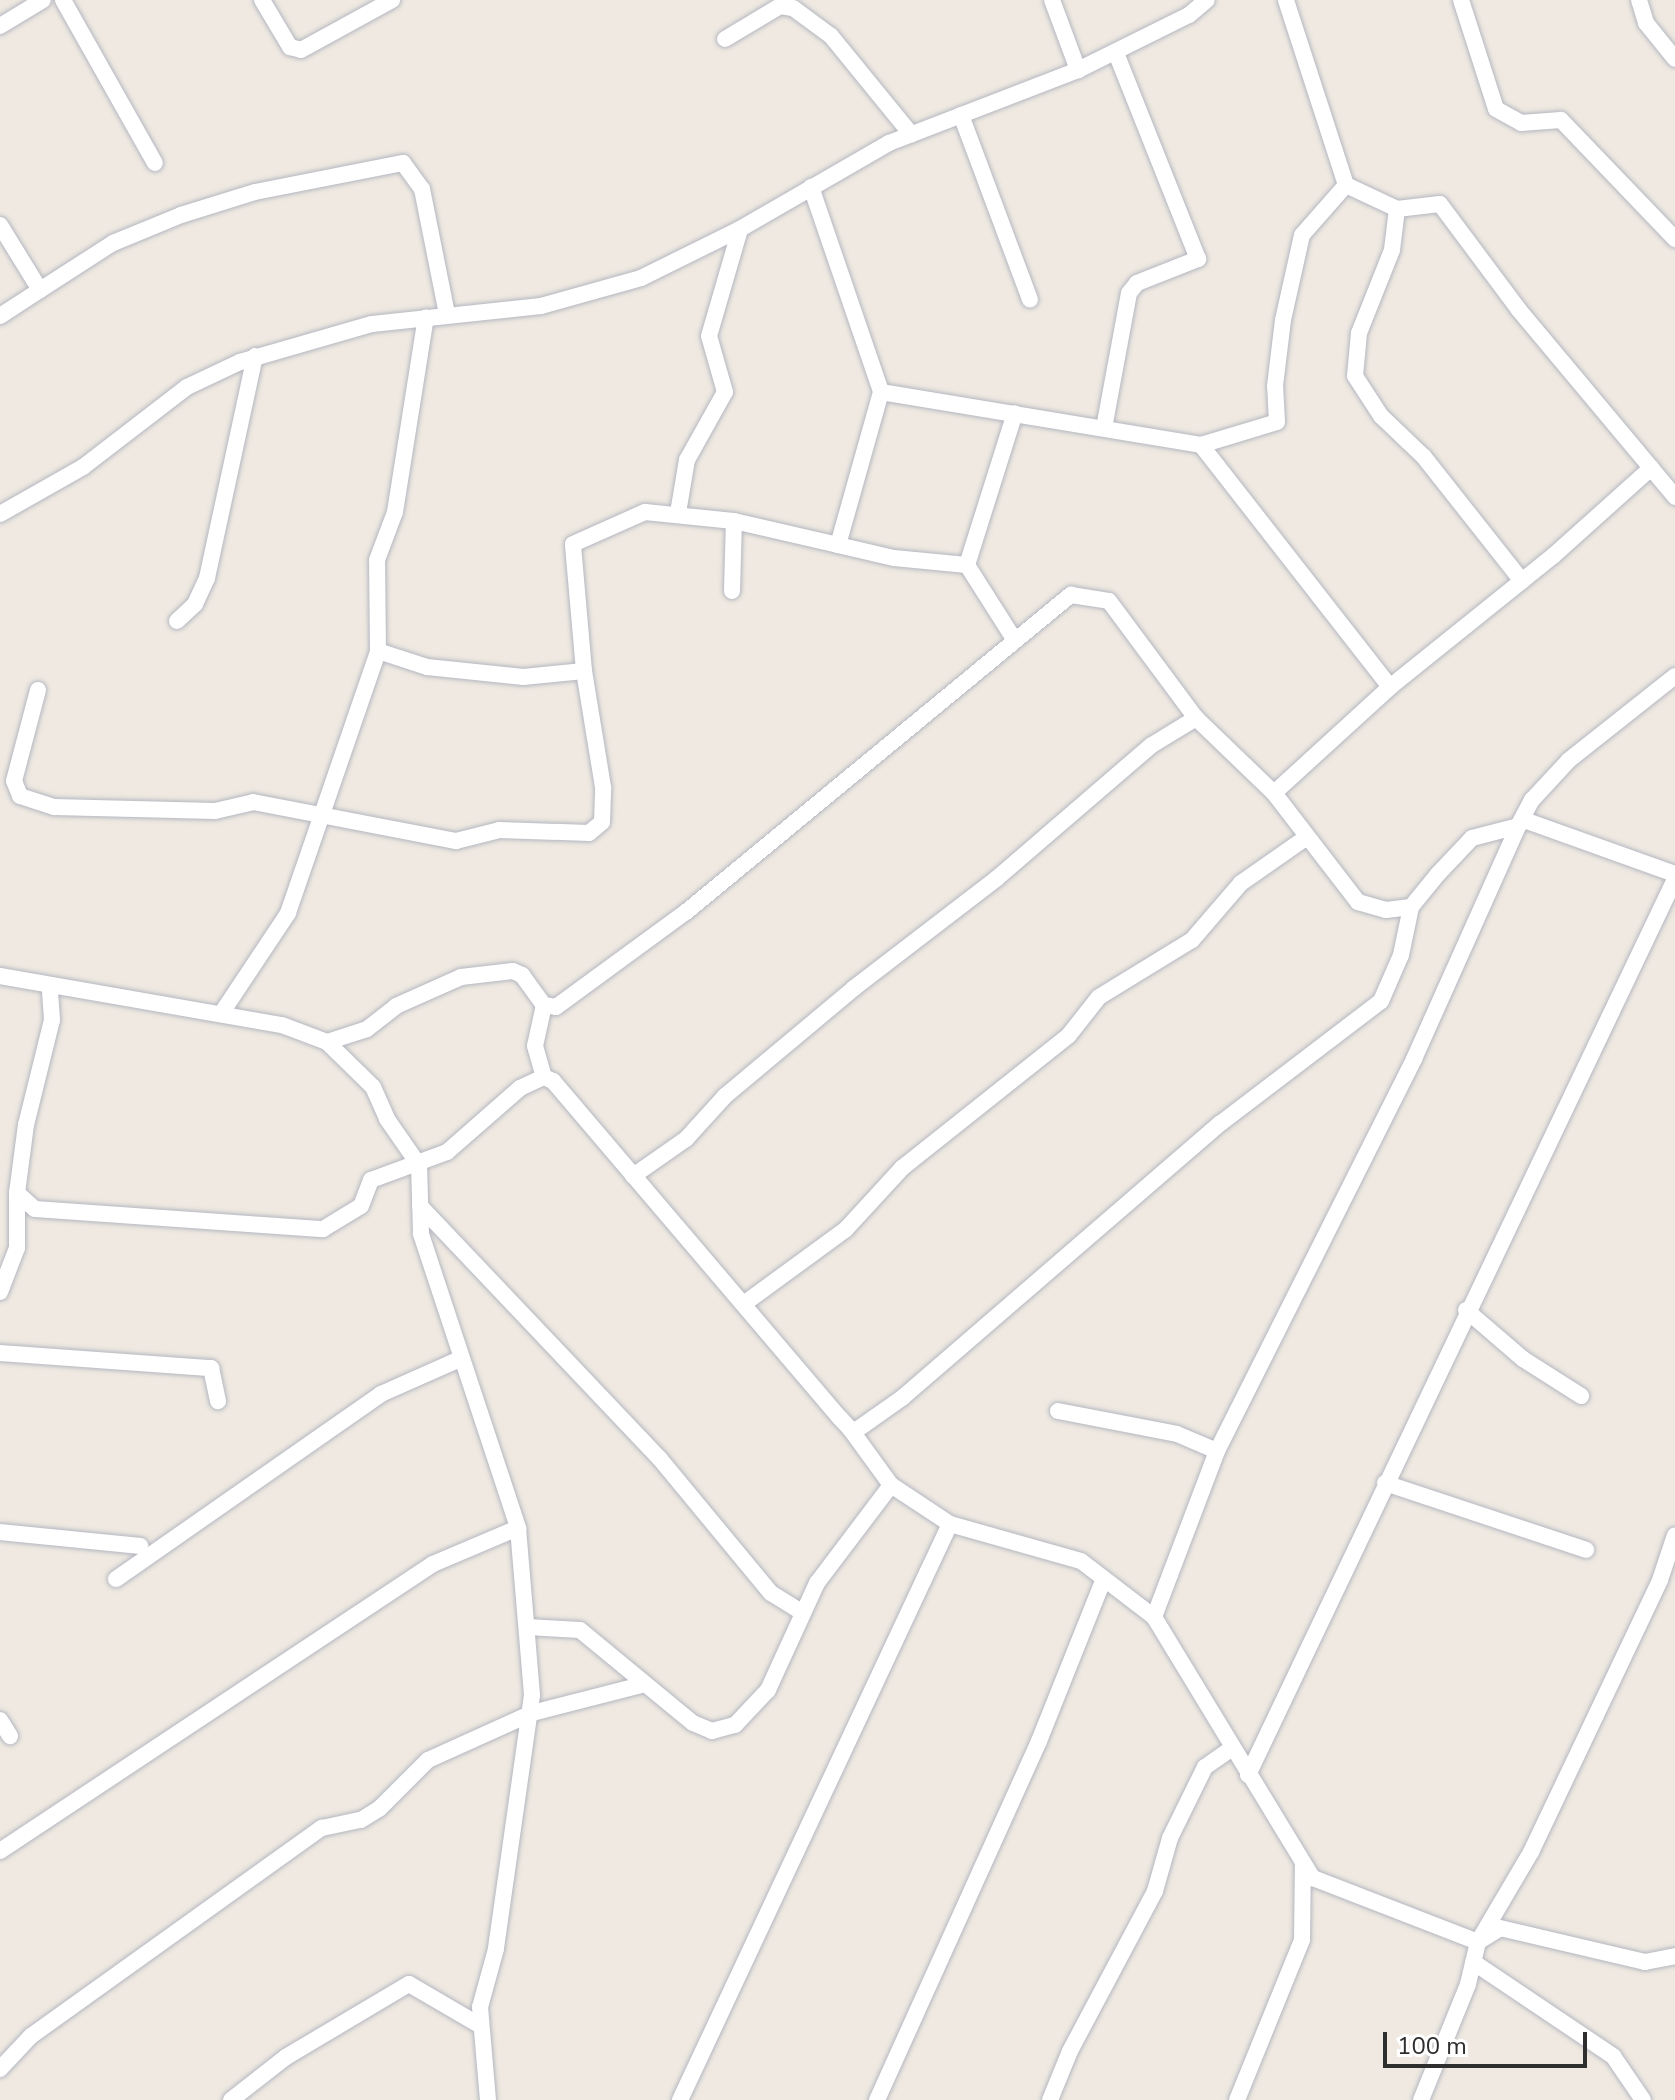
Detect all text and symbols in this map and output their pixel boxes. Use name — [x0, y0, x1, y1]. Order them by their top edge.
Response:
scale bar — [1387, 2016, 1591, 2066]
text: 100 m — [1397, 2030, 1467, 2062]

